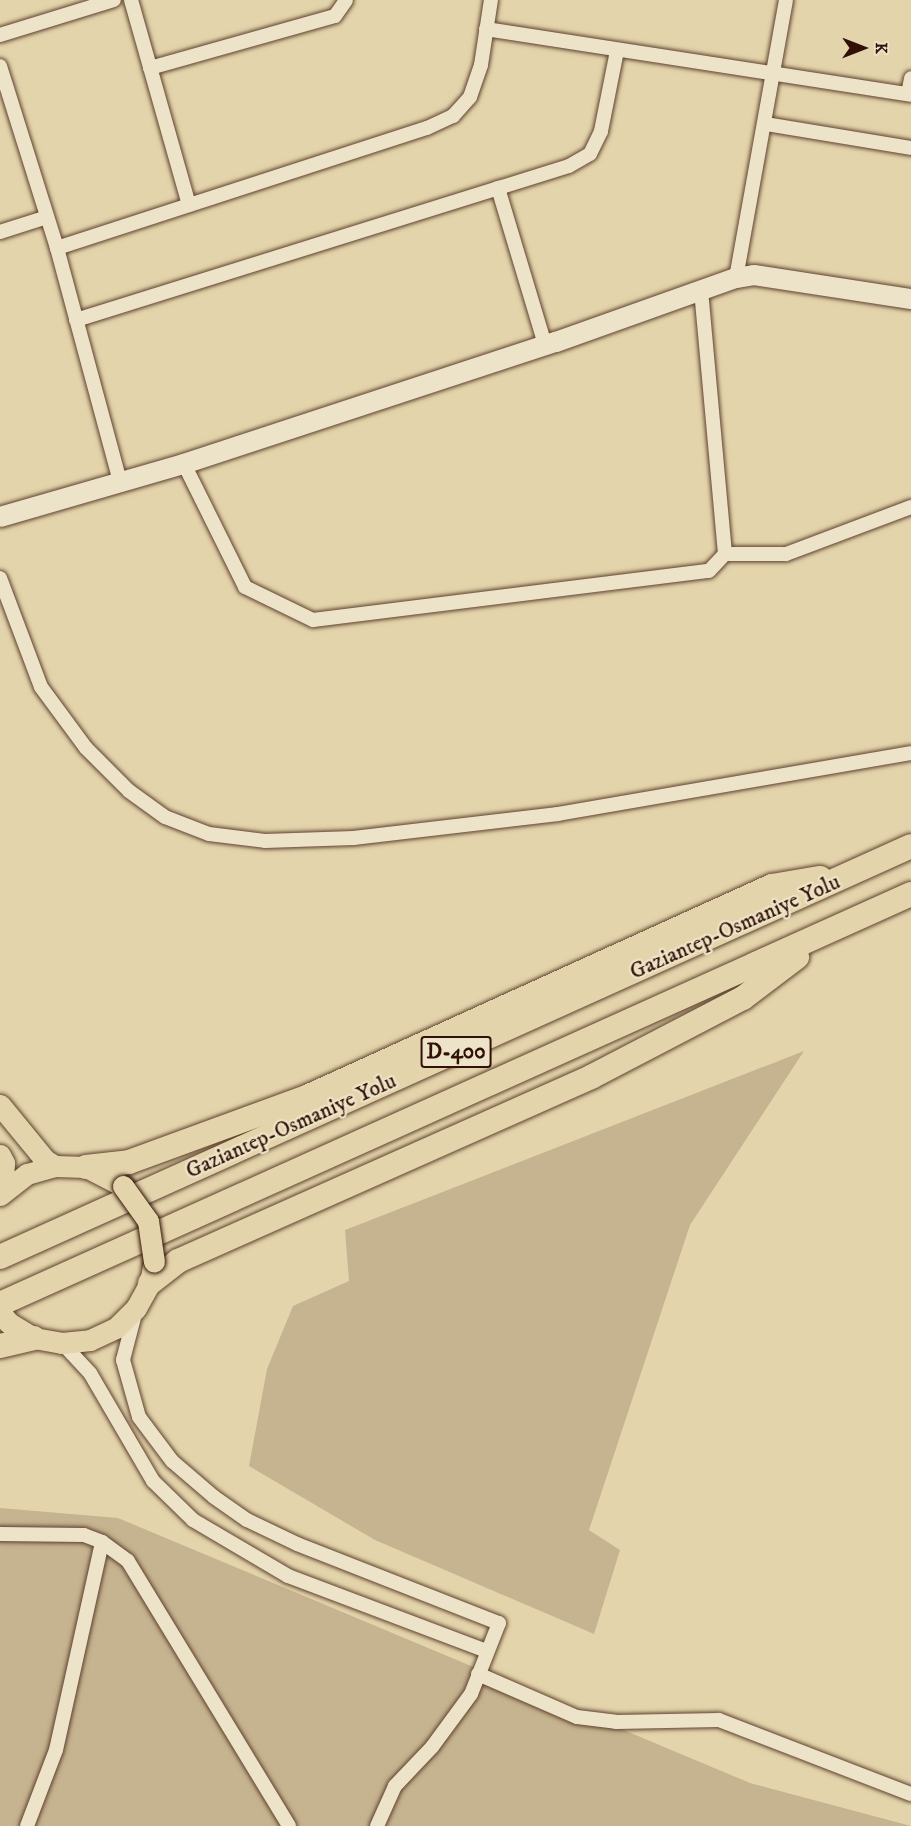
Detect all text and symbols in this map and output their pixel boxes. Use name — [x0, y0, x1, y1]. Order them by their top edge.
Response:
north arrow — [833, 18, 893, 78]
text: K — [871, 42, 891, 54]
street label: Gaziantep-Osmaniye Yolu — [626, 869, 844, 985]
road number: D-400 — [420, 1034, 492, 1070]
street label: Gaziantep-Osmaniye Yolu — [182, 1068, 400, 1184]

